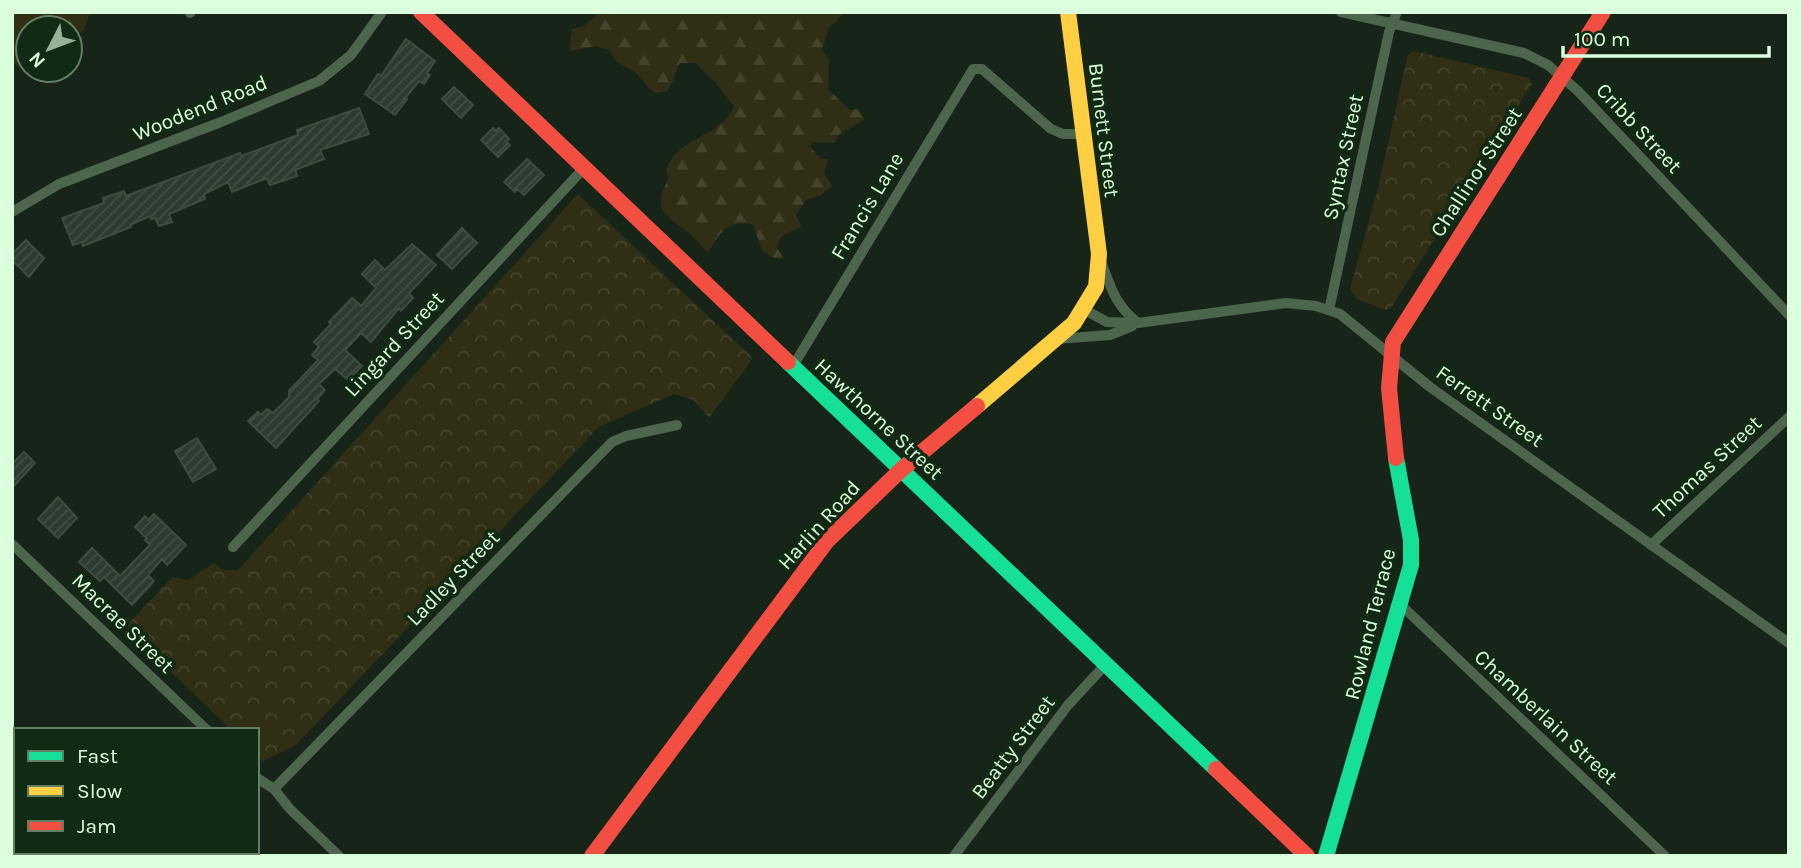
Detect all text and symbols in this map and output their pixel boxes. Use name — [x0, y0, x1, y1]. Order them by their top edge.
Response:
north arrow — [14, 14, 84, 84]
scale bar — [1563, 14, 1770, 58]
text: 100 m — [1574, 27, 1631, 51]
text: N — [24, 47, 50, 72]
street label: Burnett Street — [1084, 61, 1124, 199]
street label: Woodend Road — [129, 70, 271, 146]
street label: Cribb Street — [1591, 78, 1687, 178]
street label: Syntax Street — [1318, 92, 1368, 222]
street label: Challinor Street — [1425, 103, 1527, 241]
street label: Francis Lane — [826, 148, 908, 264]
street label: Lingard Street — [339, 286, 449, 401]
street label: Hawthorne Street — [810, 353, 948, 485]
street label: Ferrett Street — [1432, 360, 1548, 452]
street label: Thomas Street — [1648, 411, 1766, 523]
street label: Harlin Road — [773, 476, 865, 574]
street label: Ladley Street — [402, 525, 504, 631]
street label: Rowland Terrace — [1340, 546, 1400, 702]
street label: Macrae Street — [67, 568, 179, 678]
street label: Chamberlain Street — [1470, 645, 1622, 789]
street label: Beatty Street — [966, 690, 1060, 804]
legend — [14, 728, 259, 854]
text: Fast — [77, 744, 118, 768]
text: Slow — [77, 779, 122, 803]
text: Jam — [77, 814, 117, 838]

